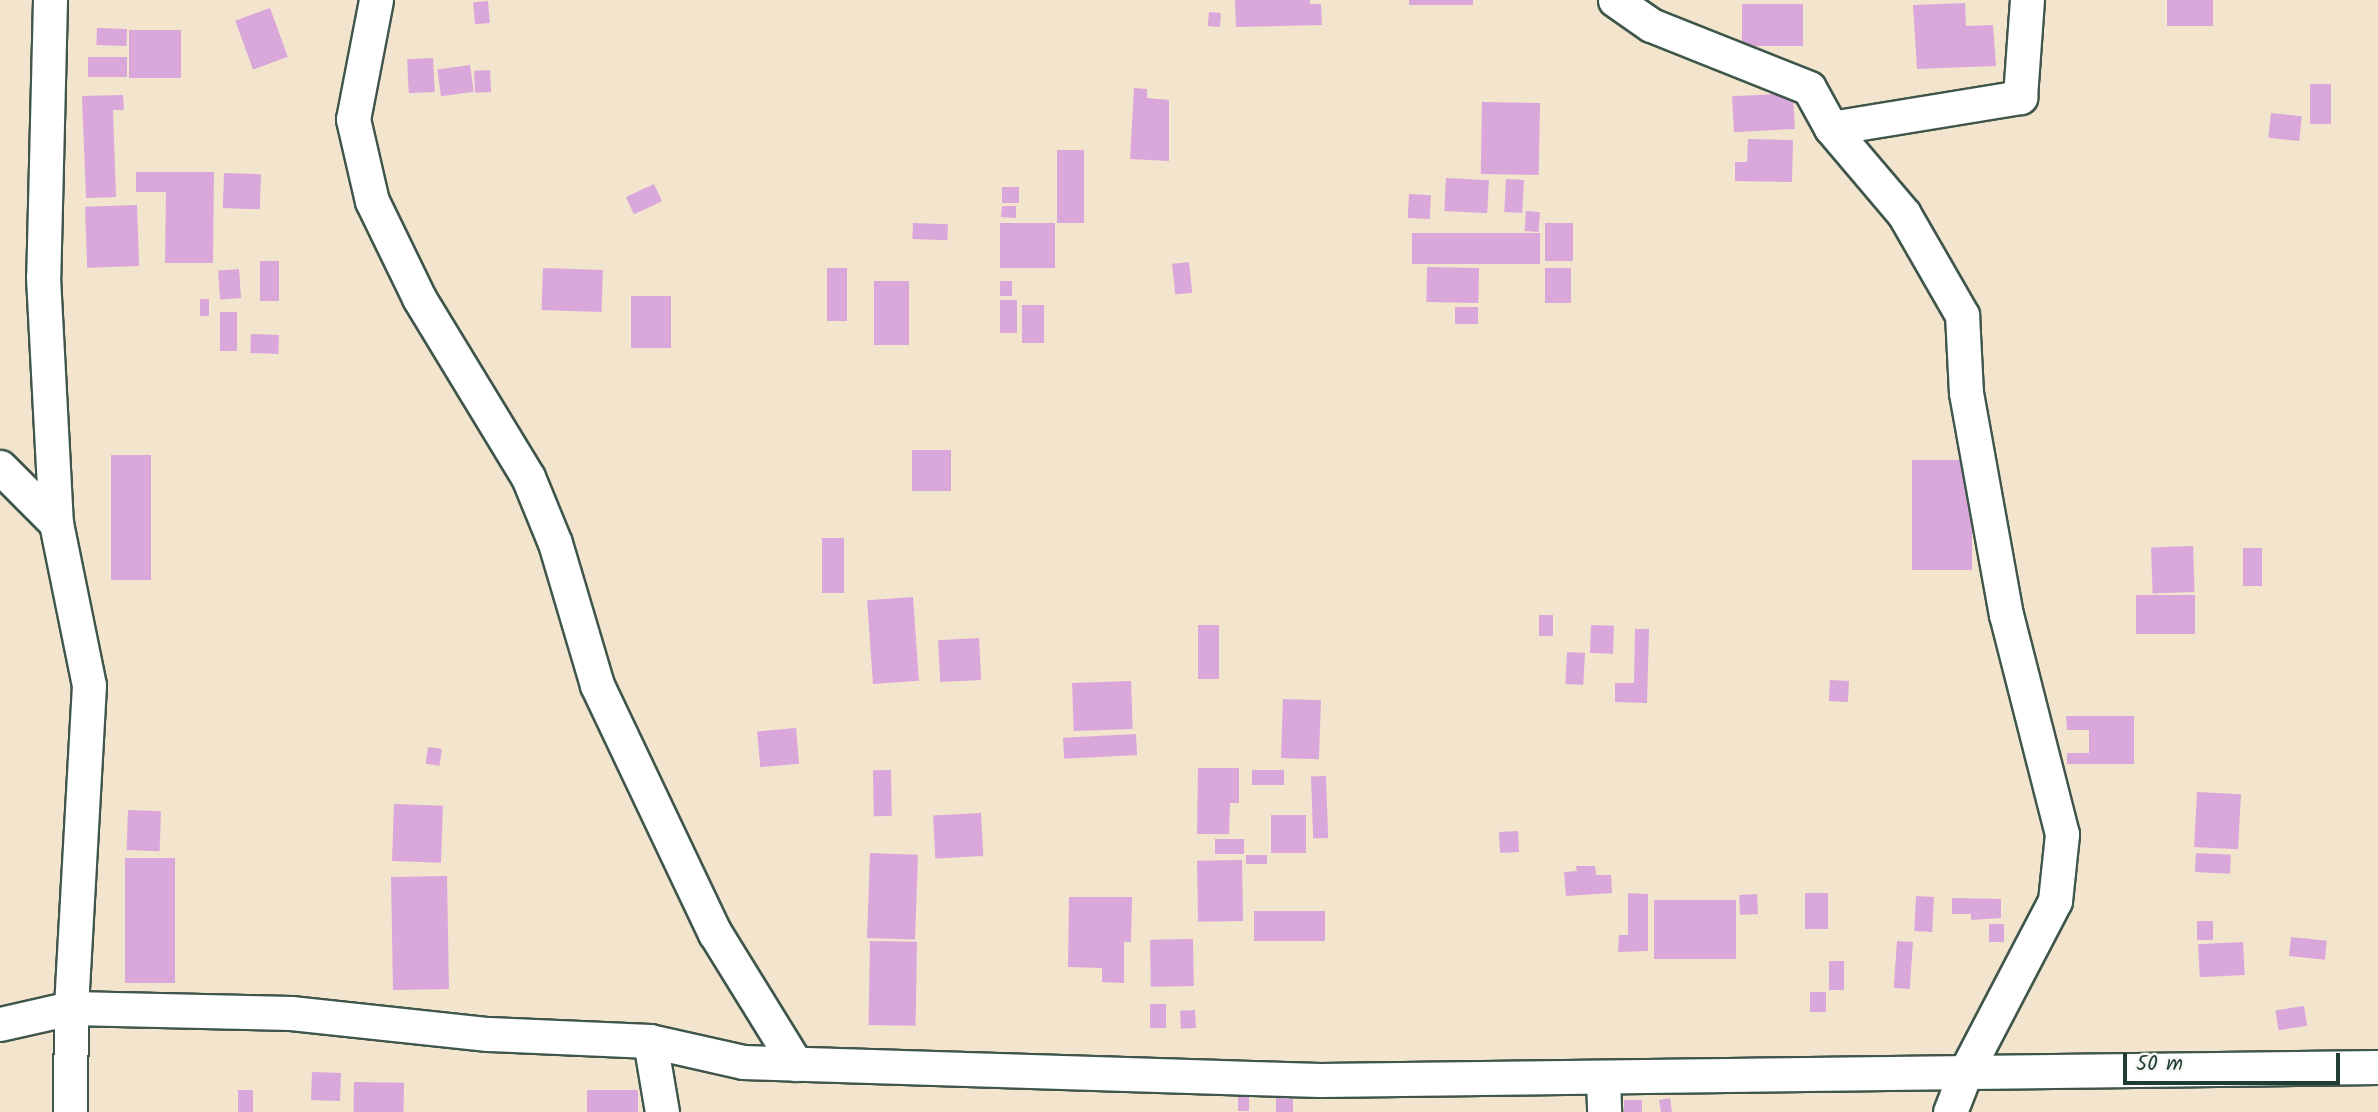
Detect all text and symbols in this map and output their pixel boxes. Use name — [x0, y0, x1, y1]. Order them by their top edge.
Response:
scale bar — [2126, 1038, 2343, 1082]
text: 50 m — [2136, 1048, 2183, 1081]

